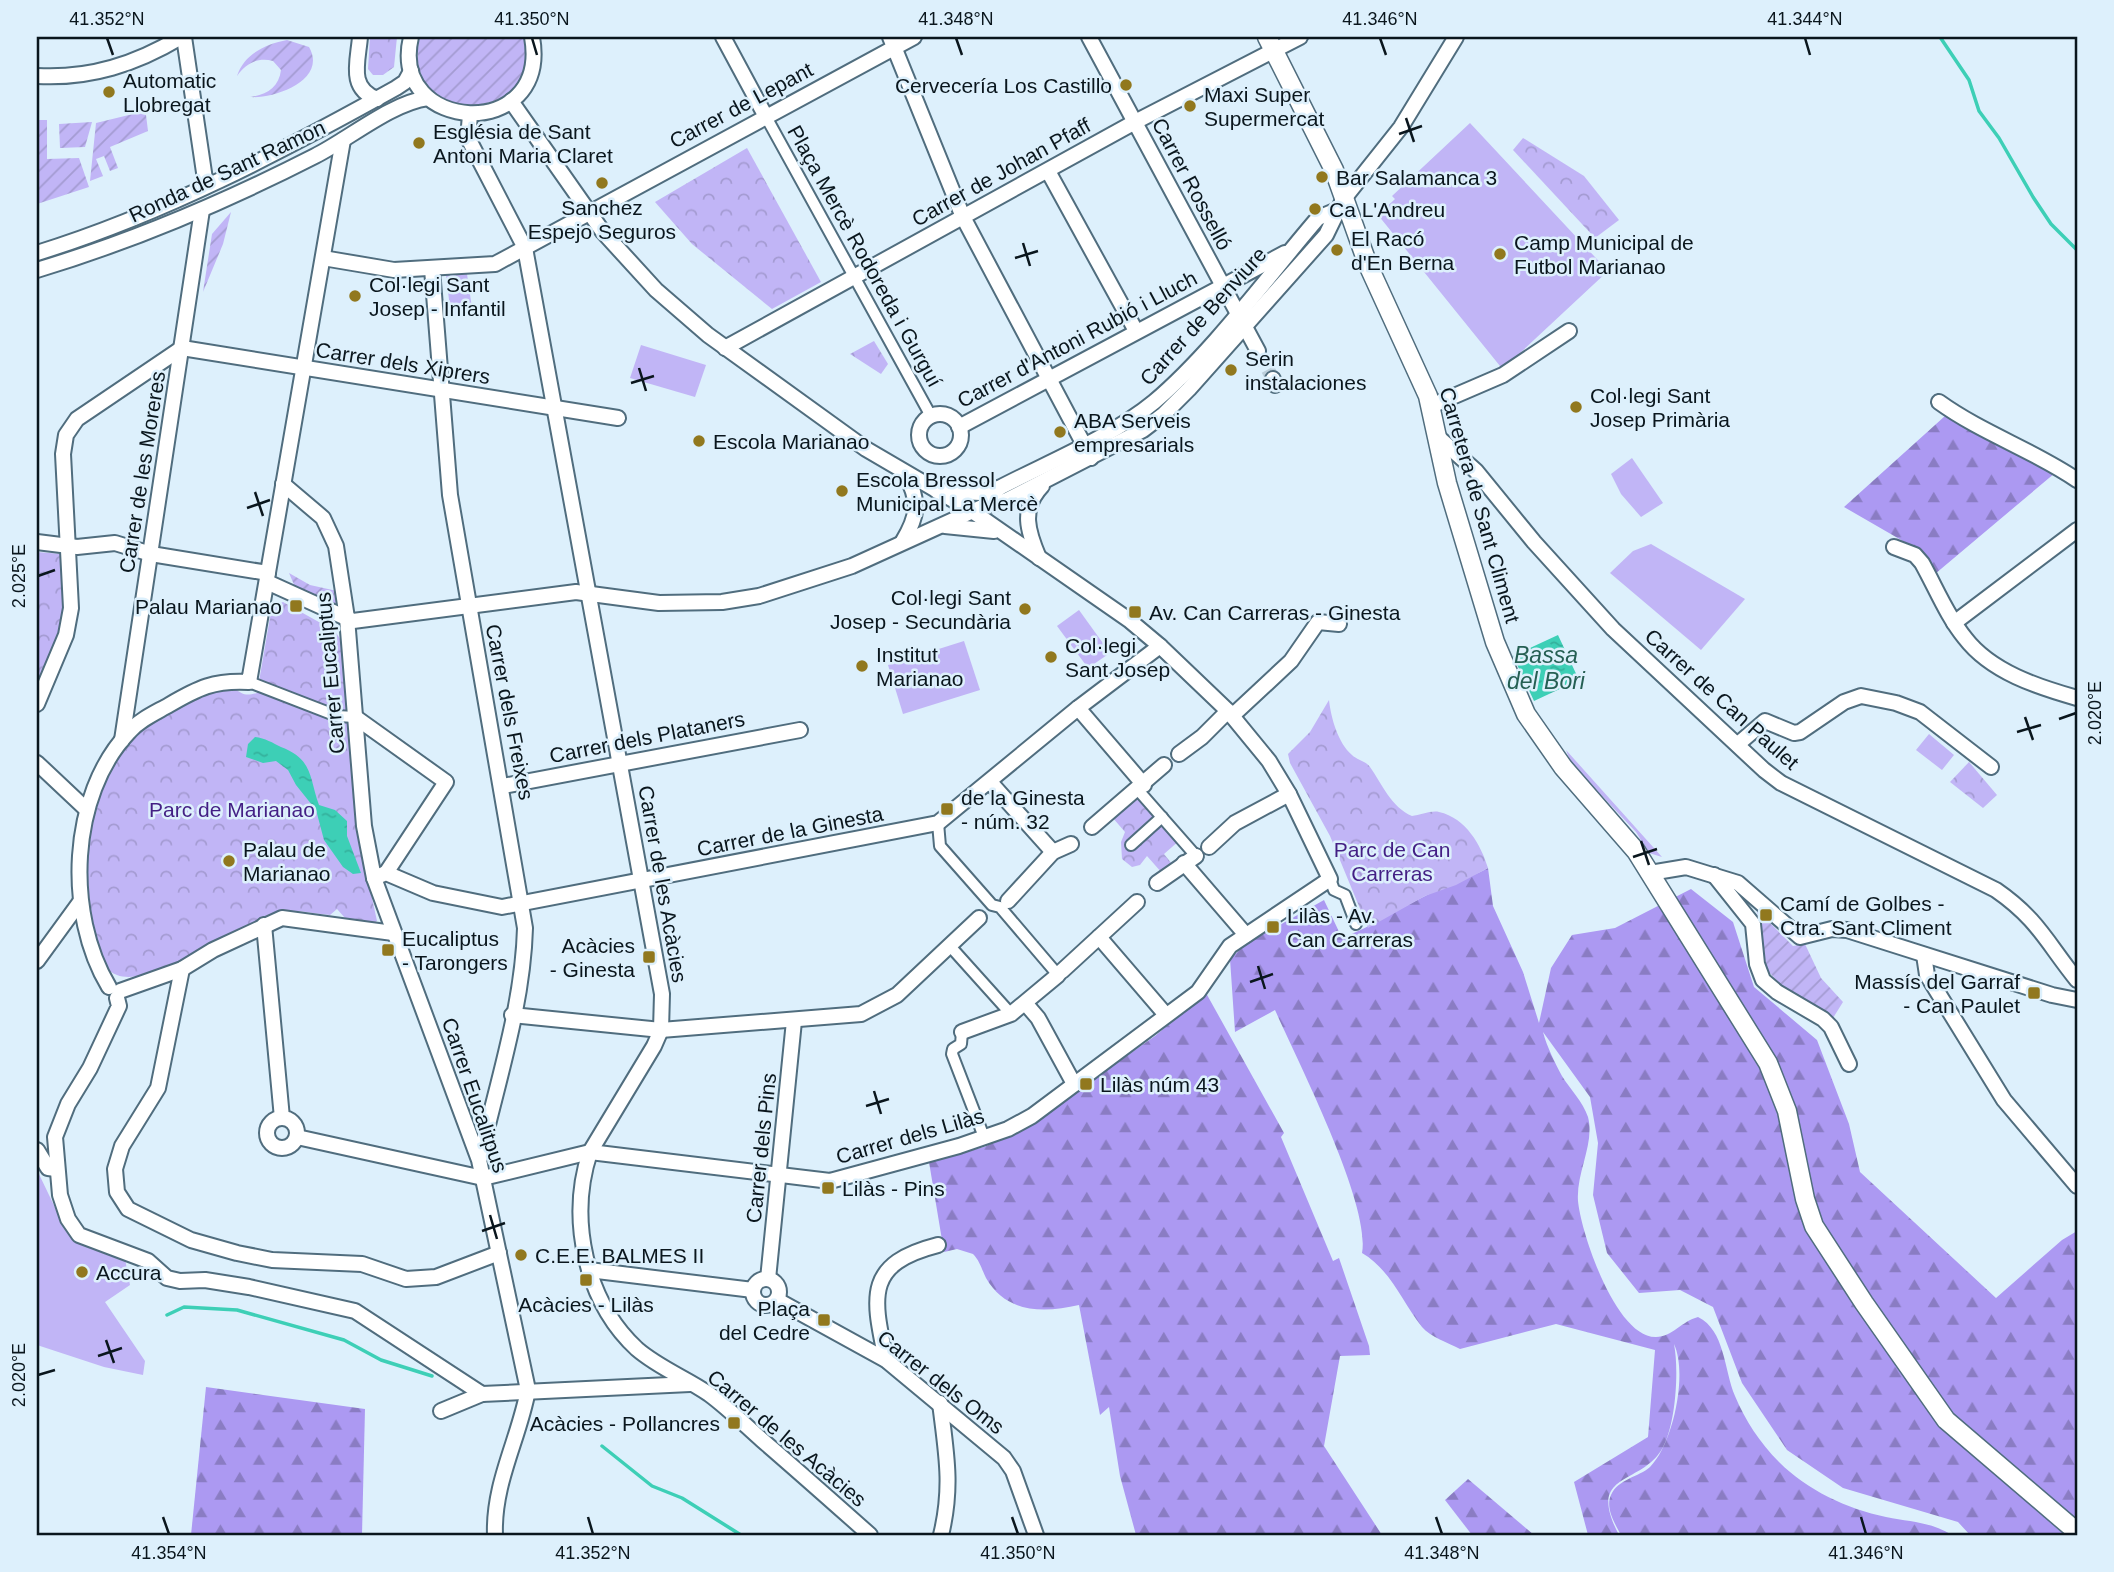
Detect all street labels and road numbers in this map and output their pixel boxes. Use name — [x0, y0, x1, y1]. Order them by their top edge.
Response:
street label: Carrer de Lepant — [666, 58, 817, 152]
street label: Carrer de Johan Pfaff — [908, 113, 1094, 231]
street label: Carrer Rosselló — [1148, 114, 1236, 254]
street label: Ronda de Sant Ramon — [125, 115, 329, 227]
street label: Plaça Mercè Rodoreda i Gurguí — [783, 121, 947, 391]
street label: Carrer de Benviure — [1135, 242, 1271, 390]
street label: Carrer d'Antoni Rubió i Lluch — [953, 266, 1201, 412]
street label: Carrer dels Xiprers — [314, 338, 492, 388]
street label: Carrer de les Moreres — [115, 369, 169, 575]
street label: Carretera de Sant Climent — [1435, 385, 1525, 626]
street label: Carrer Eucaliptus — [311, 591, 349, 755]
street label: Carrer dels Freixes — [482, 622, 538, 802]
street label: Carrer de Can Paulet — [1641, 624, 1804, 774]
street label: Carrer dels Plataners — [547, 707, 747, 767]
street label: Carrer de les Acàcies — [634, 784, 692, 984]
street label: Carrer de la Ginesta — [695, 802, 885, 860]
street label: Carrer Eucalitpus — [438, 1015, 512, 1175]
street label: Carrer dels Pins — [742, 1072, 780, 1224]
street label: Carrer dels Lilàs — [833, 1104, 987, 1168]
street label: Carrer dels Oms — [873, 1326, 1009, 1438]
street label: Carrer de les Acàcies — [703, 1365, 871, 1511]

